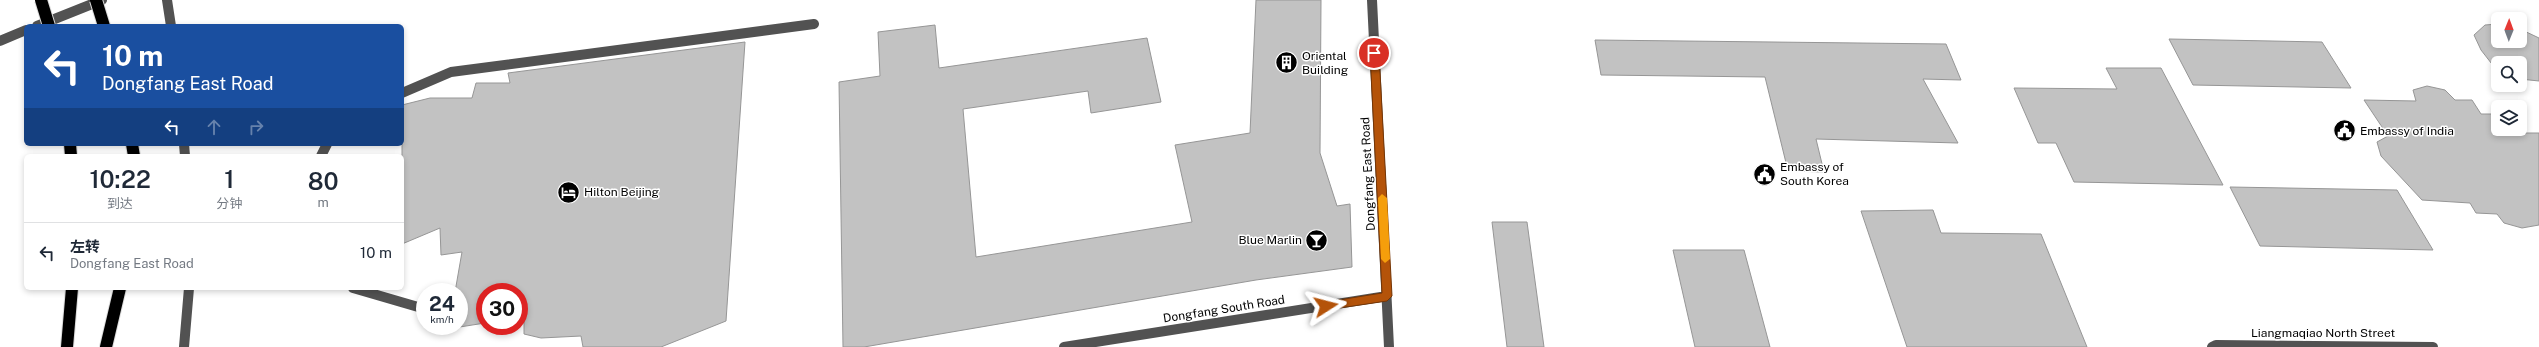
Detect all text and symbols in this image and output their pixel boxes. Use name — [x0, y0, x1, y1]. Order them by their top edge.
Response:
north arrow — [2491, 12, 2527, 48]
map controls — [2491, 12, 2527, 136]
pin — [1357, 36, 1391, 70]
text: 10 m — [102, 39, 163, 72]
icon: left — [36, 40, 88, 92]
icon: arrive — [1363, 42, 1385, 64]
place label: Oriental Building — [1302, 49, 1348, 77]
building icon: Oriental Building — [1274, 50, 1300, 76]
button: search — [2491, 56, 2527, 92]
text: Dongfang East Road — [102, 73, 273, 94]
button: layers — [2491, 100, 2527, 136]
icon: left — [161, 116, 183, 138]
icon: ahead — [203, 116, 225, 138]
icon: right — [245, 116, 267, 138]
street label: Dongfang East Road — [1358, 117, 1378, 231]
public building icon: Embassy of India — [2331, 118, 2357, 144]
place label: Embassy of India — [2360, 124, 2454, 138]
place label: Embassy of South Korea — [1780, 160, 1849, 188]
public building icon: Embassy of South Korea — [1752, 161, 1778, 187]
text: 10:22 — [89, 165, 151, 193]
text: 1 — [224, 165, 234, 193]
text: 80 — [308, 167, 339, 195]
hotel icon: Hilton Beijing — [555, 179, 581, 205]
place label: Hilton Beijing — [584, 185, 659, 199]
text: m — [317, 195, 329, 210]
text: 到达 — [107, 196, 133, 211]
text: 分钟 — [216, 196, 242, 211]
bar icon: Blue Marlin — [1304, 227, 1330, 253]
place label: Blue Marlin — [1238, 233, 1302, 247]
text: 左转 — [70, 238, 100, 255]
icon: left — [36, 242, 58, 264]
text: 10 m — [360, 244, 392, 261]
text: Dongfang East Road — [70, 256, 194, 271]
speed limit sign: 30 — [476, 283, 528, 335]
position arrow — [1305, 285, 1347, 327]
text: 24 — [429, 292, 455, 316]
street label: Dongfang South Road — [1162, 292, 1286, 326]
text: km/h — [430, 313, 454, 325]
street label: Liangmaqiao North Street — [2251, 326, 2395, 340]

